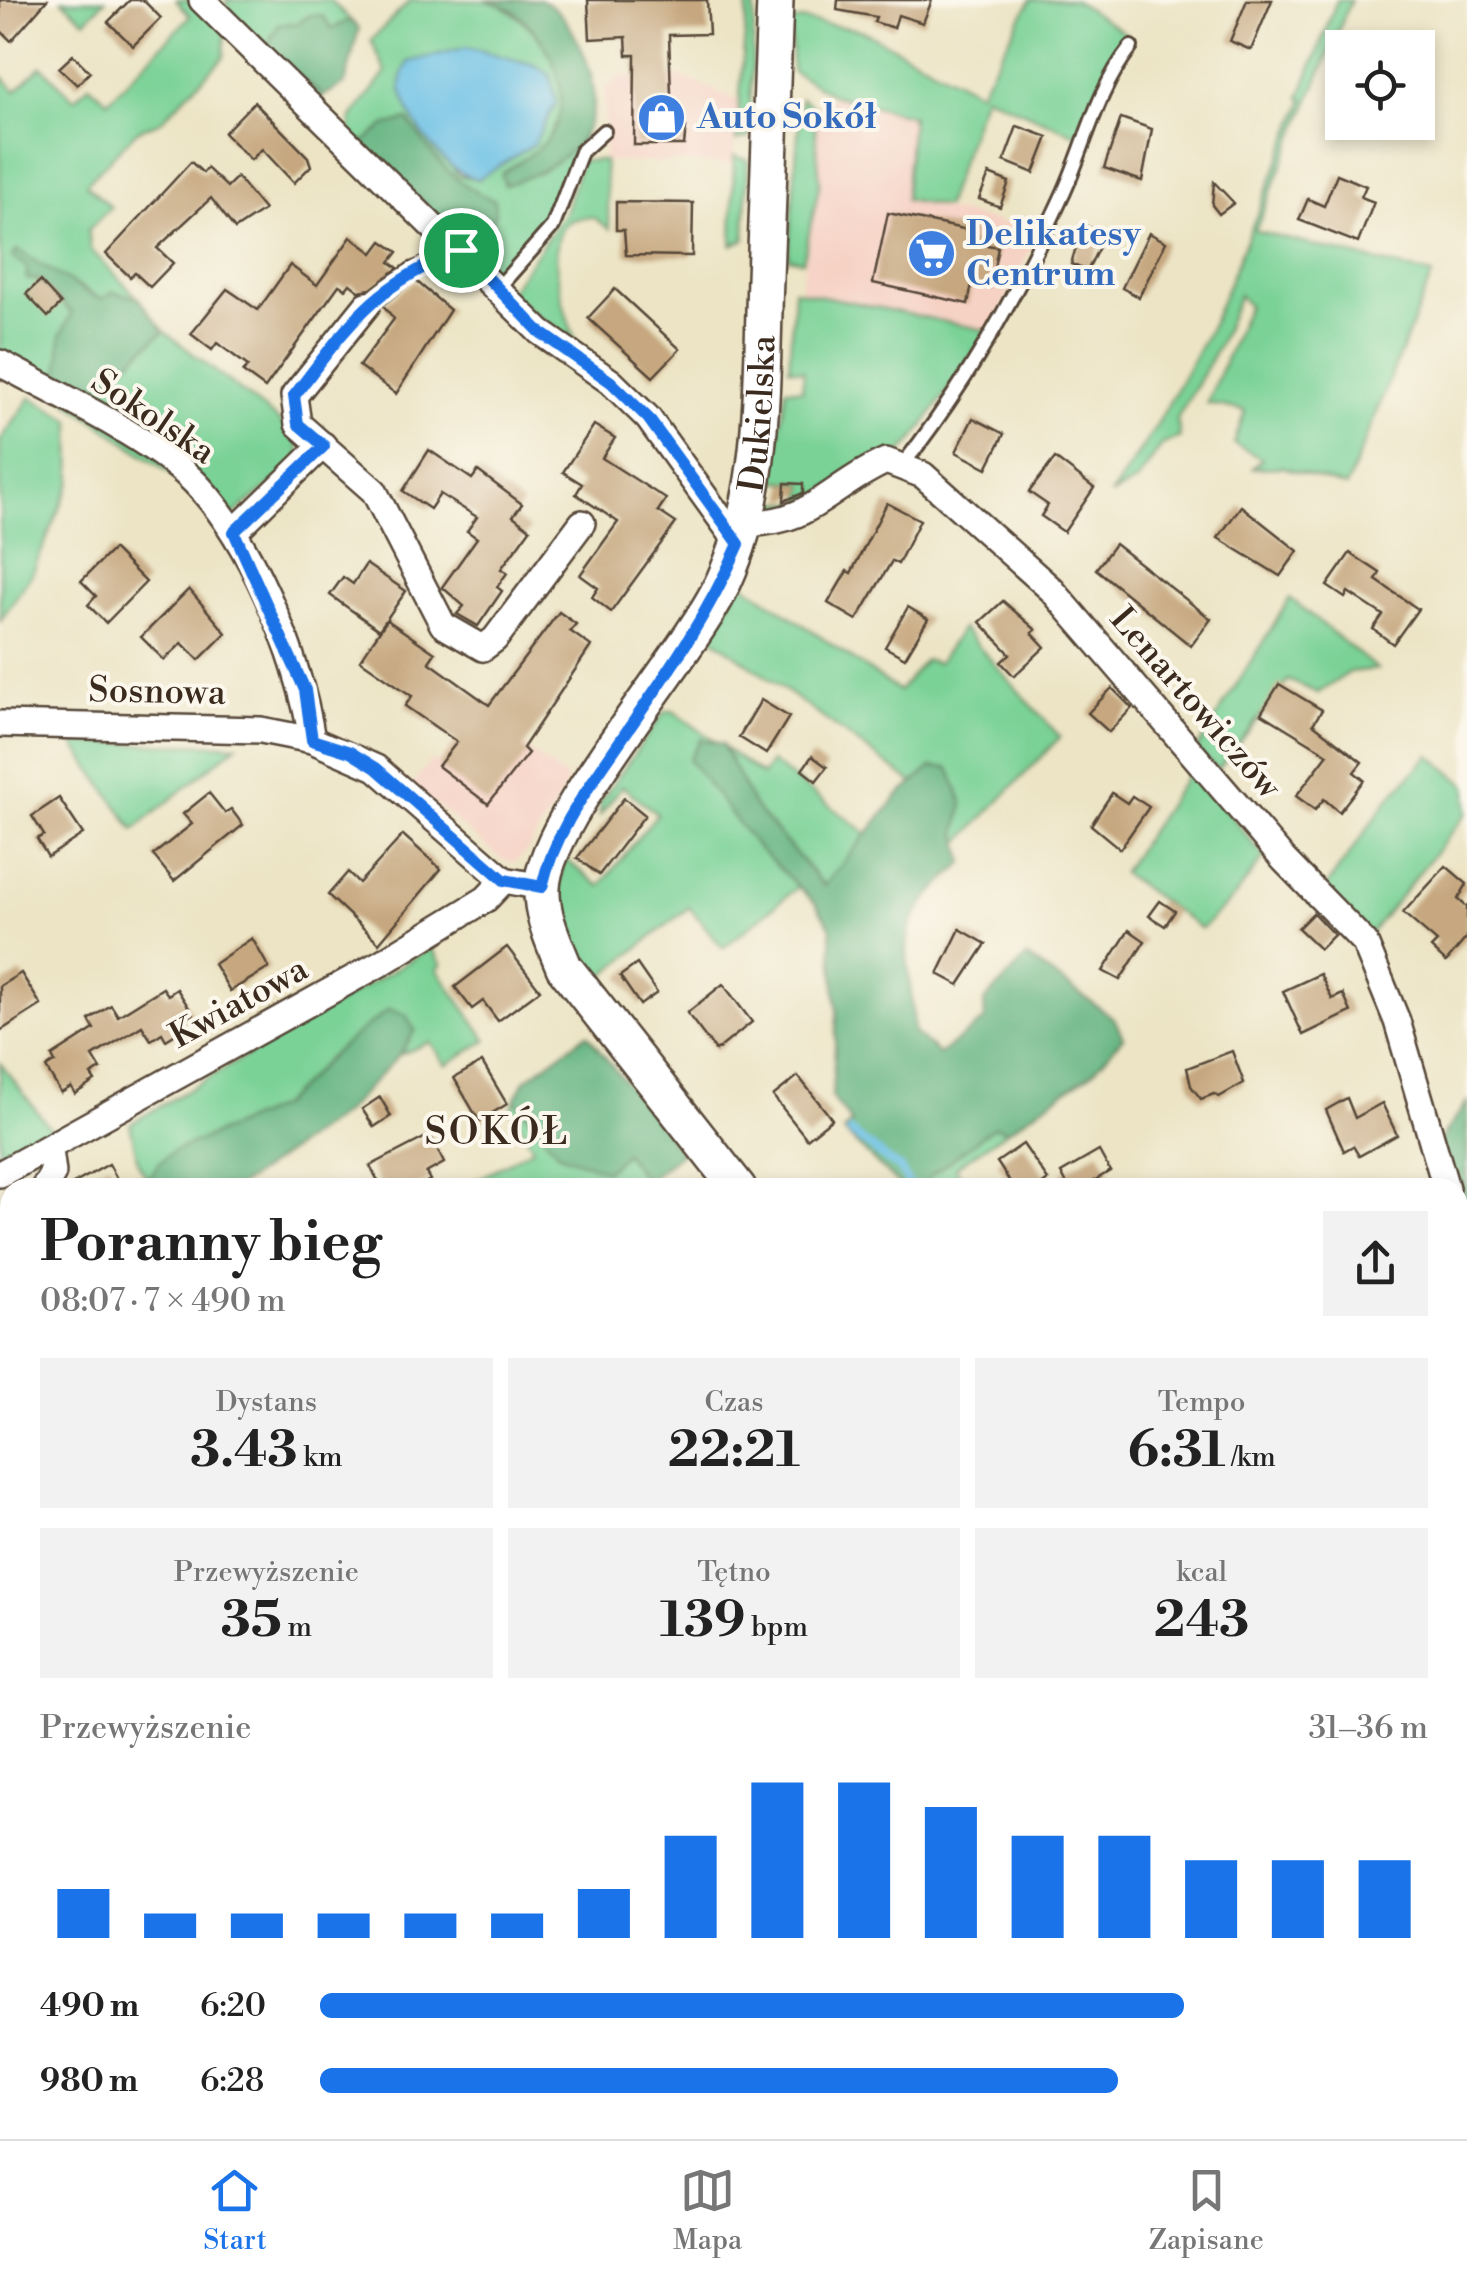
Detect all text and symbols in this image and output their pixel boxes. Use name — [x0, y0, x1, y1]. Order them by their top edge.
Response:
map controls — [1325, 30, 1435, 140]
button: locate — [1325, 30, 1435, 140]
shop icon: Auto Sokół — [636, 91, 688, 143]
place label: Auto Sokół — [696, 96, 877, 139]
pin — [419, 208, 504, 293]
place label: Delikatesy Centrum — [966, 213, 1141, 296]
icon: arrive — [434, 223, 489, 278]
supermarket icon: Delikatesy Centrum — [905, 228, 957, 280]
street label: Dukielska — [730, 334, 785, 495]
street label: Sokolska — [83, 360, 223, 474]
street label: Lenartowiczów — [1100, 598, 1291, 808]
street label: Sosnowa — [88, 669, 226, 715]
street label: Kwiatowa — [163, 947, 316, 1058]
district label: SOKÓŁ — [424, 1105, 570, 1156]
text: Poranny bieg — [40, 1209, 382, 1278]
button: share — [1323, 1211, 1428, 1316]
text: 08:07 · 7 × 490 m — [40, 1281, 286, 1321]
text: Dystans — [216, 1385, 317, 1420]
text: Czas — [704, 1385, 764, 1420]
text: Tempo — [1158, 1385, 1245, 1420]
text: 3.43 — [190, 1420, 298, 1482]
text: 22:21 — [668, 1420, 800, 1482]
text: 6:31 — [1127, 1420, 1226, 1482]
text: km — [298, 1440, 342, 1475]
text: /km — [1226, 1440, 1276, 1475]
text: Przewyższenie — [174, 1555, 359, 1590]
text: Tętno — [697, 1555, 771, 1590]
text: kcal — [1176, 1555, 1227, 1590]
text: 35 — [221, 1590, 282, 1652]
text: 139 — [660, 1590, 746, 1652]
text: 243 — [1154, 1590, 1249, 1652]
text: m — [282, 1610, 312, 1645]
text: bpm — [746, 1610, 808, 1645]
text: Przewyższenie — [40, 1708, 251, 1748]
text: 31–36 m — [1308, 1708, 1428, 1748]
text: 490 m — [40, 1986, 139, 2026]
text: 6:20 — [200, 1986, 266, 2026]
text: 980 m — [40, 2061, 138, 2101]
text: 6:28 — [200, 2061, 264, 2101]
tab: Start — [203, 2163, 267, 2258]
tab: Mapa — [673, 2163, 742, 2258]
tab: Zapisane — [1149, 2163, 1264, 2258]

